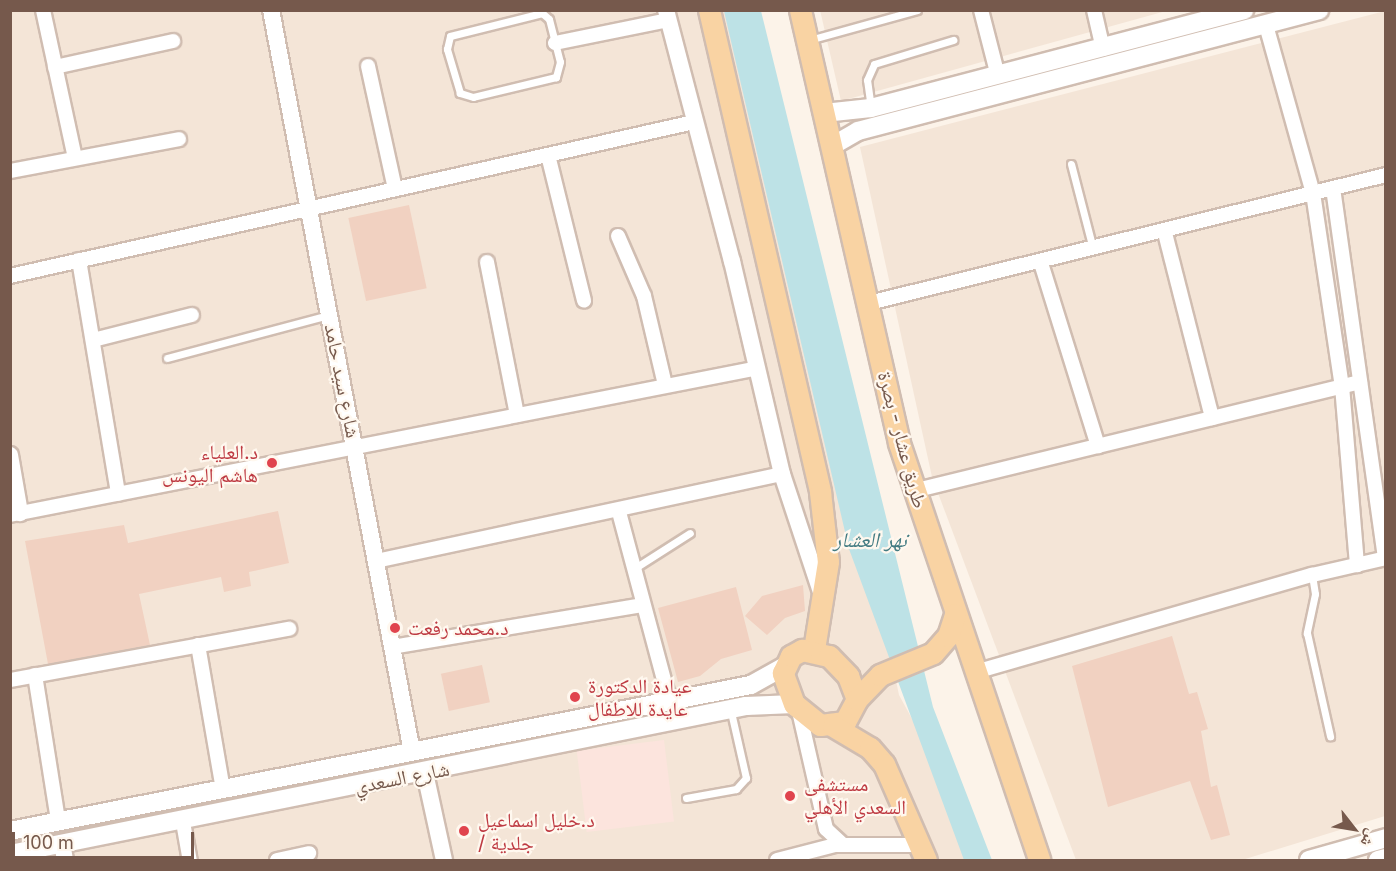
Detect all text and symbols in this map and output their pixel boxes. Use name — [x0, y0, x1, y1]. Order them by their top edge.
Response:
street label: شارع سيد حامد — [319, 322, 365, 440]
street label: طريق عشار - بصرة — [872, 369, 932, 511]
place label: د.العلياء هاشم اليونس — [162, 440, 258, 487]
marker: د.العلياء هاشم اليونس — [263, 454, 281, 472]
water label: نهر العشار — [833, 527, 907, 553]
place label: د.محمد رفعت — [408, 616, 509, 640]
marker: د.محمد رفعت — [386, 619, 404, 637]
place label: عيادة الدكتورة عايدة للاطفال — [588, 674, 692, 721]
marker: عيادة الدكتورة عايدة للاطفال — [566, 688, 584, 706]
street label: شارع السعدي — [353, 757, 451, 799]
place label: مستشفى السعدي الأهلي — [804, 772, 906, 819]
marker: مستشفى السعدي الأهلي — [781, 787, 799, 805]
north arrow — [1324, 799, 1384, 859]
place label: د.خليل اسماعيل / جلدية — [478, 808, 595, 855]
scale bar — [15, 820, 196, 858]
marker: د.خليل اسماعيل / جلدية — [455, 822, 473, 840]
text: ش — [1356, 826, 1382, 851]
text: 100 m — [23, 832, 74, 853]

